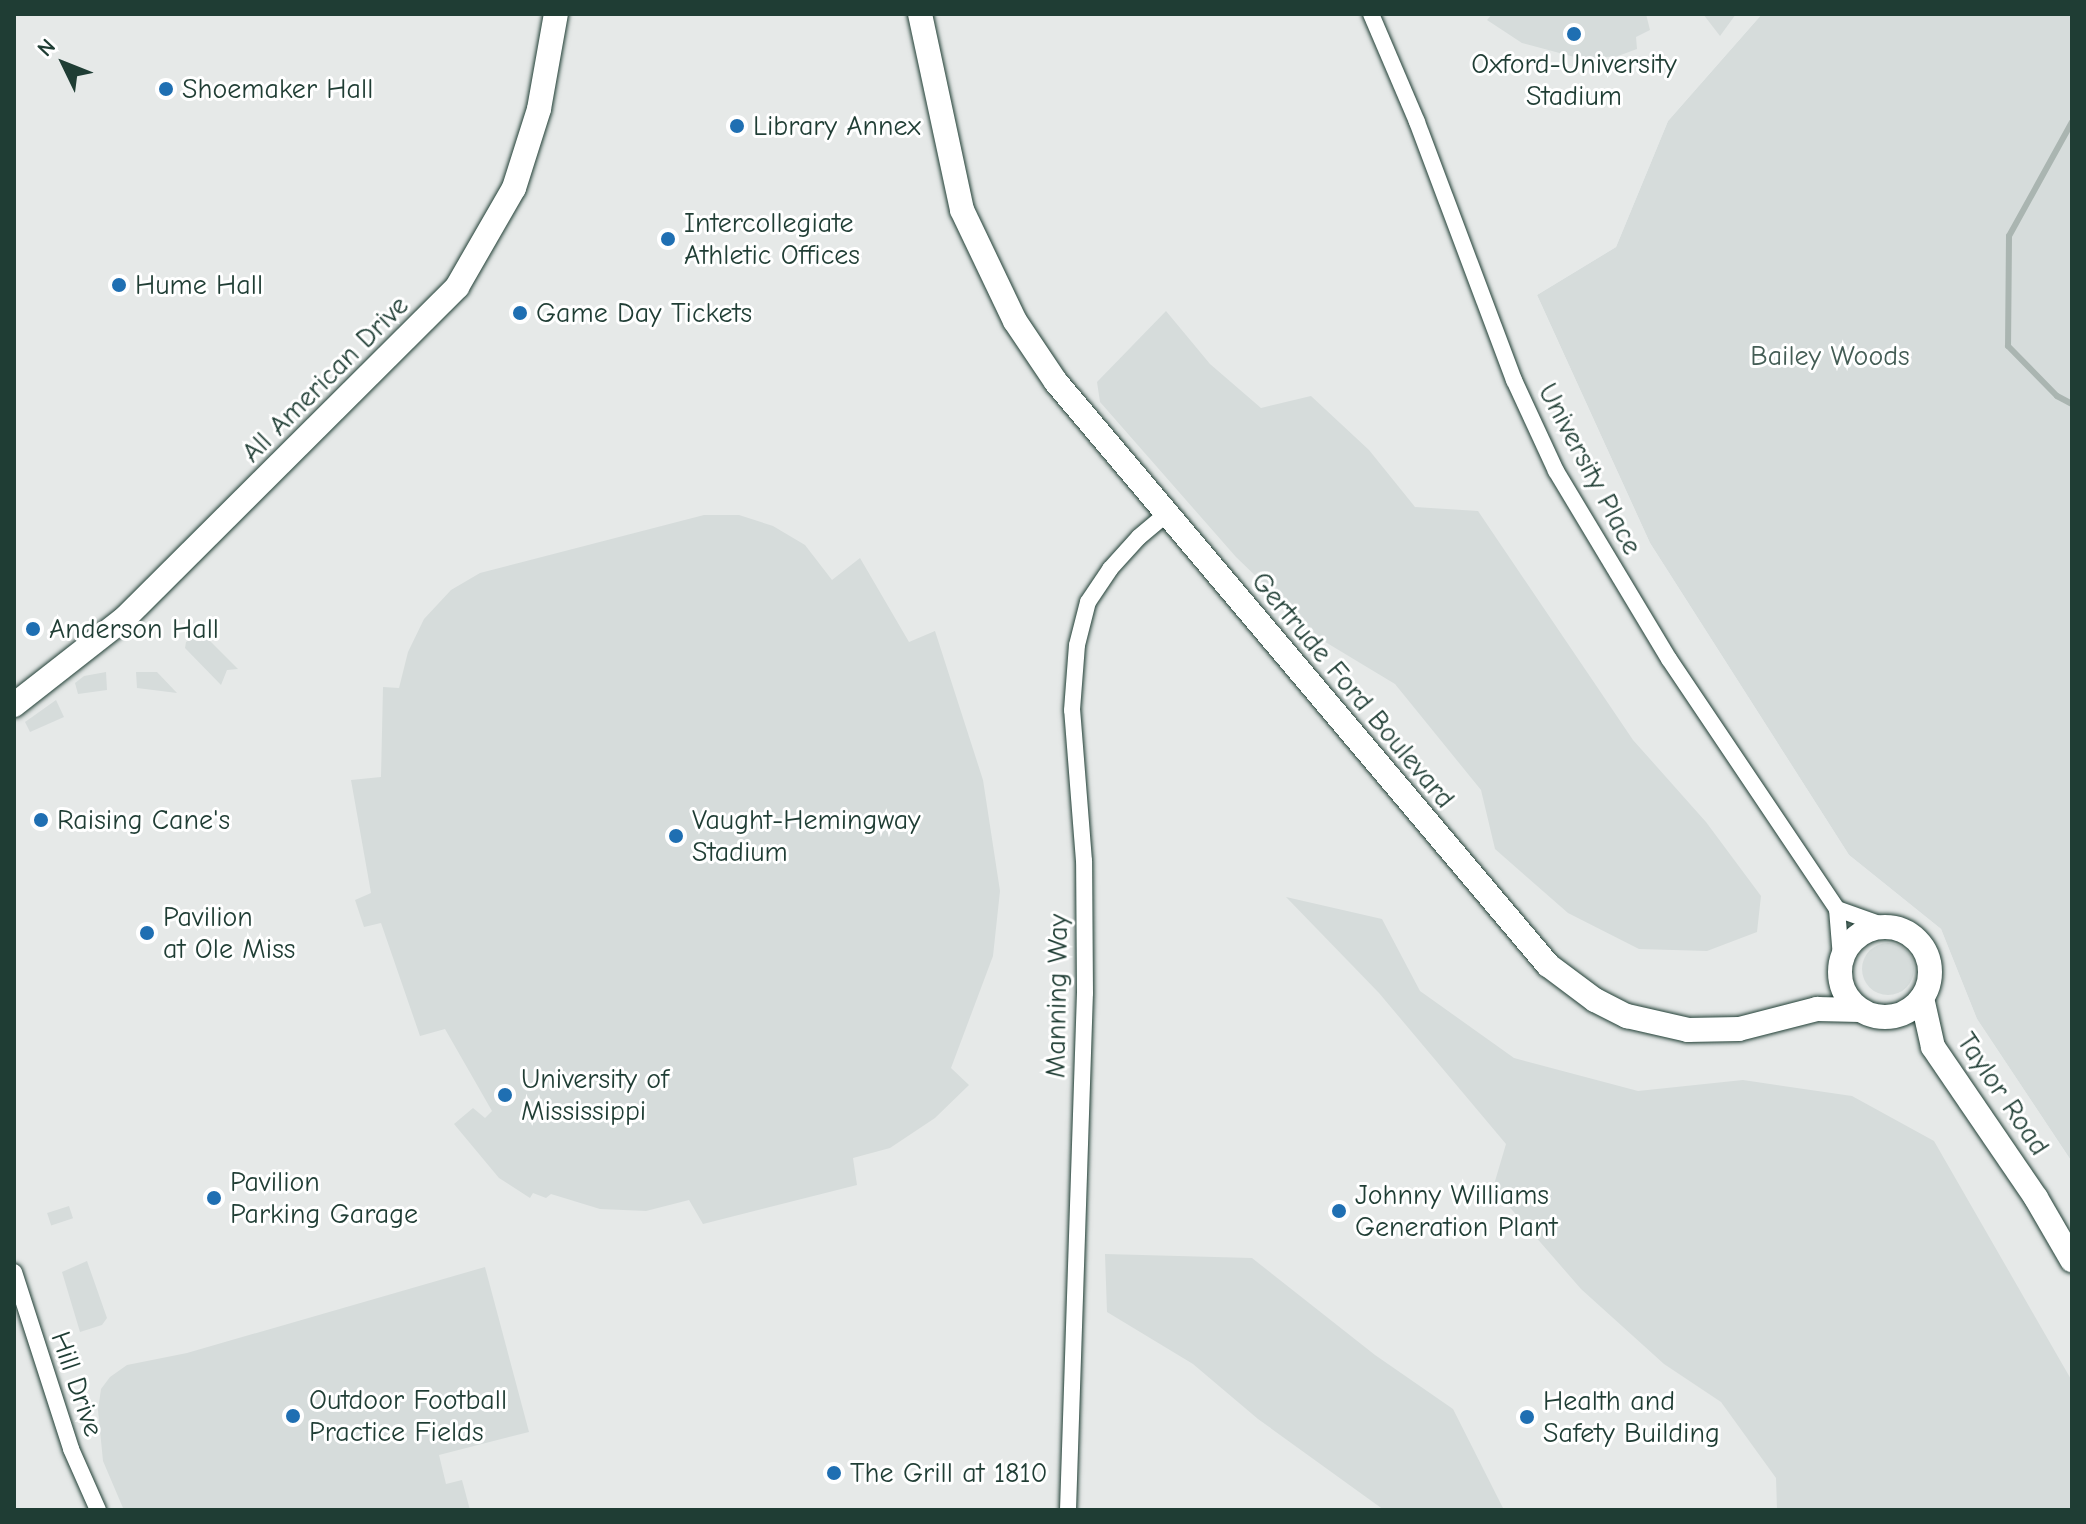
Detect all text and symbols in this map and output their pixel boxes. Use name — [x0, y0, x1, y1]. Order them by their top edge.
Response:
north arrow — [24, 24, 104, 104]
marker: Oxford-University Stadium — [1565, 25, 1583, 43]
text: N — [32, 34, 61, 62]
place label: Oxford-University Stadium — [1471, 47, 1677, 113]
place label: Shoemaker Hall — [182, 72, 373, 106]
marker: Shoemaker Hall — [157, 80, 175, 98]
place label: Library Annex — [753, 109, 921, 143]
marker: Library Annex — [728, 117, 746, 135]
place label: Intercollegiate Athletic Offices — [684, 206, 860, 272]
marker: Intercollegiate Athletic Offices — [659, 230, 677, 248]
place label: Hume Hall — [135, 268, 263, 302]
marker: Hume Hall — [110, 276, 128, 294]
street label: All American Drive — [235, 289, 415, 469]
place label: Game Day Tickets — [536, 296, 752, 330]
marker: Game Day Tickets — [511, 304, 529, 322]
park label: Bailey Woods — [1750, 339, 1910, 373]
street label: University Place — [1531, 378, 1649, 560]
street label: Gertrude Ford Boulevard — [1244, 565, 1462, 815]
place label: Anderson Hall — [49, 612, 219, 646]
marker: Anderson Hall — [24, 620, 42, 638]
place label: Raising Cane's — [57, 803, 230, 837]
place label: Vaught-Hemingway Stadium — [692, 803, 921, 869]
marker: Raising Cane's — [32, 811, 50, 829]
marker: Vaught-Hemingway Stadium — [667, 827, 685, 845]
place label: Pavilion at Ole Miss — [163, 900, 295, 966]
street label: Manning Way — [1039, 914, 1075, 1078]
marker: Pavilion at Ole Miss — [138, 924, 156, 942]
street label: Taylor Road — [1950, 1026, 2056, 1162]
place label: University of Mississippi — [521, 1062, 669, 1128]
marker: University of Mississippi — [496, 1086, 514, 1104]
place label: Pavilion Parking Garage — [230, 1165, 418, 1231]
place label: Johnny Williams Generation Plant — [1355, 1178, 1557, 1244]
marker: Pavilion Parking Garage — [205, 1189, 223, 1207]
marker: Johnny Williams Generation Plant — [1330, 1202, 1348, 1220]
street label: Hill Drive — [43, 1327, 111, 1441]
place label: Outdoor Football Practice Fields — [309, 1383, 507, 1449]
place label: Health and Safety Building — [1543, 1384, 1720, 1450]
marker: Outdoor Football Practice Fields — [284, 1407, 302, 1425]
marker: Health and Safety Building — [1518, 1408, 1536, 1426]
place label: The Grill at 1810 — [850, 1456, 1048, 1490]
marker: The Grill at 1810 — [825, 1464, 843, 1482]

